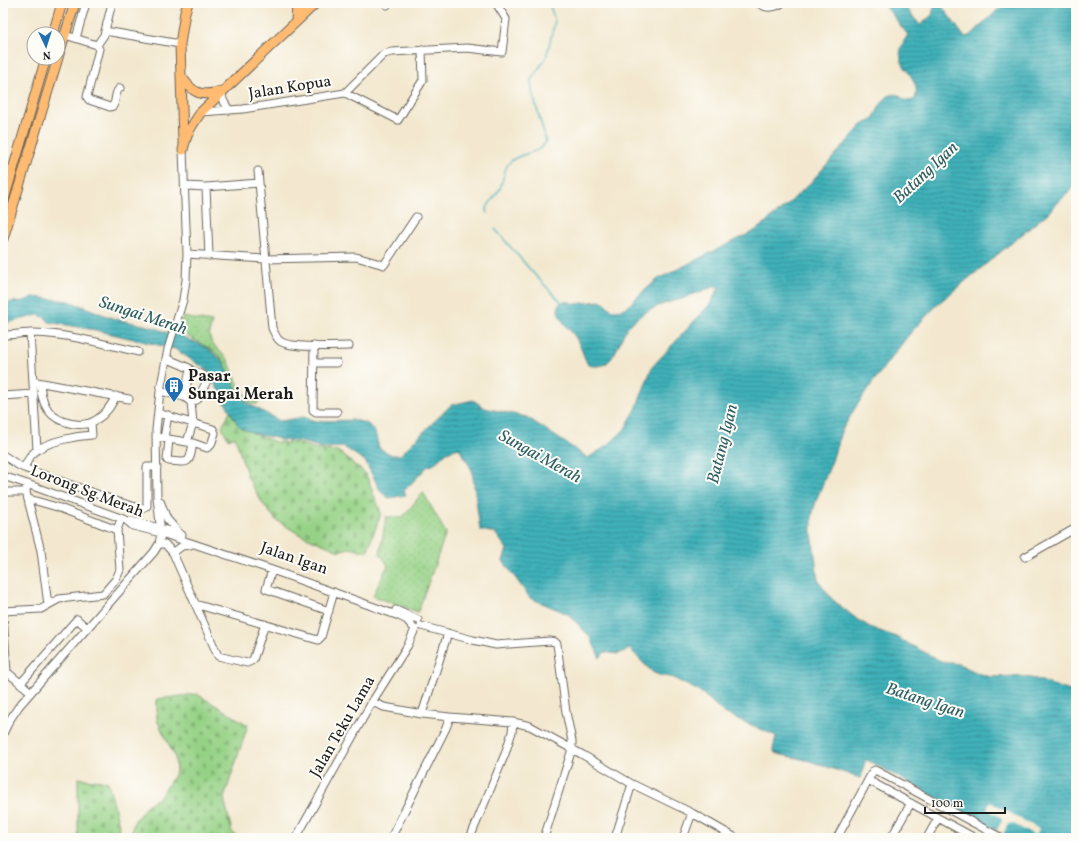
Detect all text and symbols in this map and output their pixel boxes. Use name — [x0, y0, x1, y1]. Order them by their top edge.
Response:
north arrow — [26, 26, 66, 66]
text: N — [42, 47, 51, 62]
street label: Jalan Kopua — [247, 71, 333, 105]
water label: Batang Igan — [888, 137, 964, 209]
water label: Sungai Merah — [96, 291, 190, 341]
place label: Pasar Sungai Merah — [188, 366, 294, 406]
building icon: Pasar Sungai Merah — [163, 375, 185, 403]
water label: Batang Igan — [702, 402, 744, 486]
water label: Sungai Merah — [494, 425, 586, 489]
street label: Lorong Sg Merah — [27, 460, 147, 524]
street label: Jalan Igan — [257, 537, 331, 581]
street label: Jalan Teku Lama — [305, 672, 381, 782]
water label: Batang Igan — [883, 677, 967, 725]
scale bar — [925, 789, 1005, 815]
text: 100 m — [931, 796, 964, 812]

